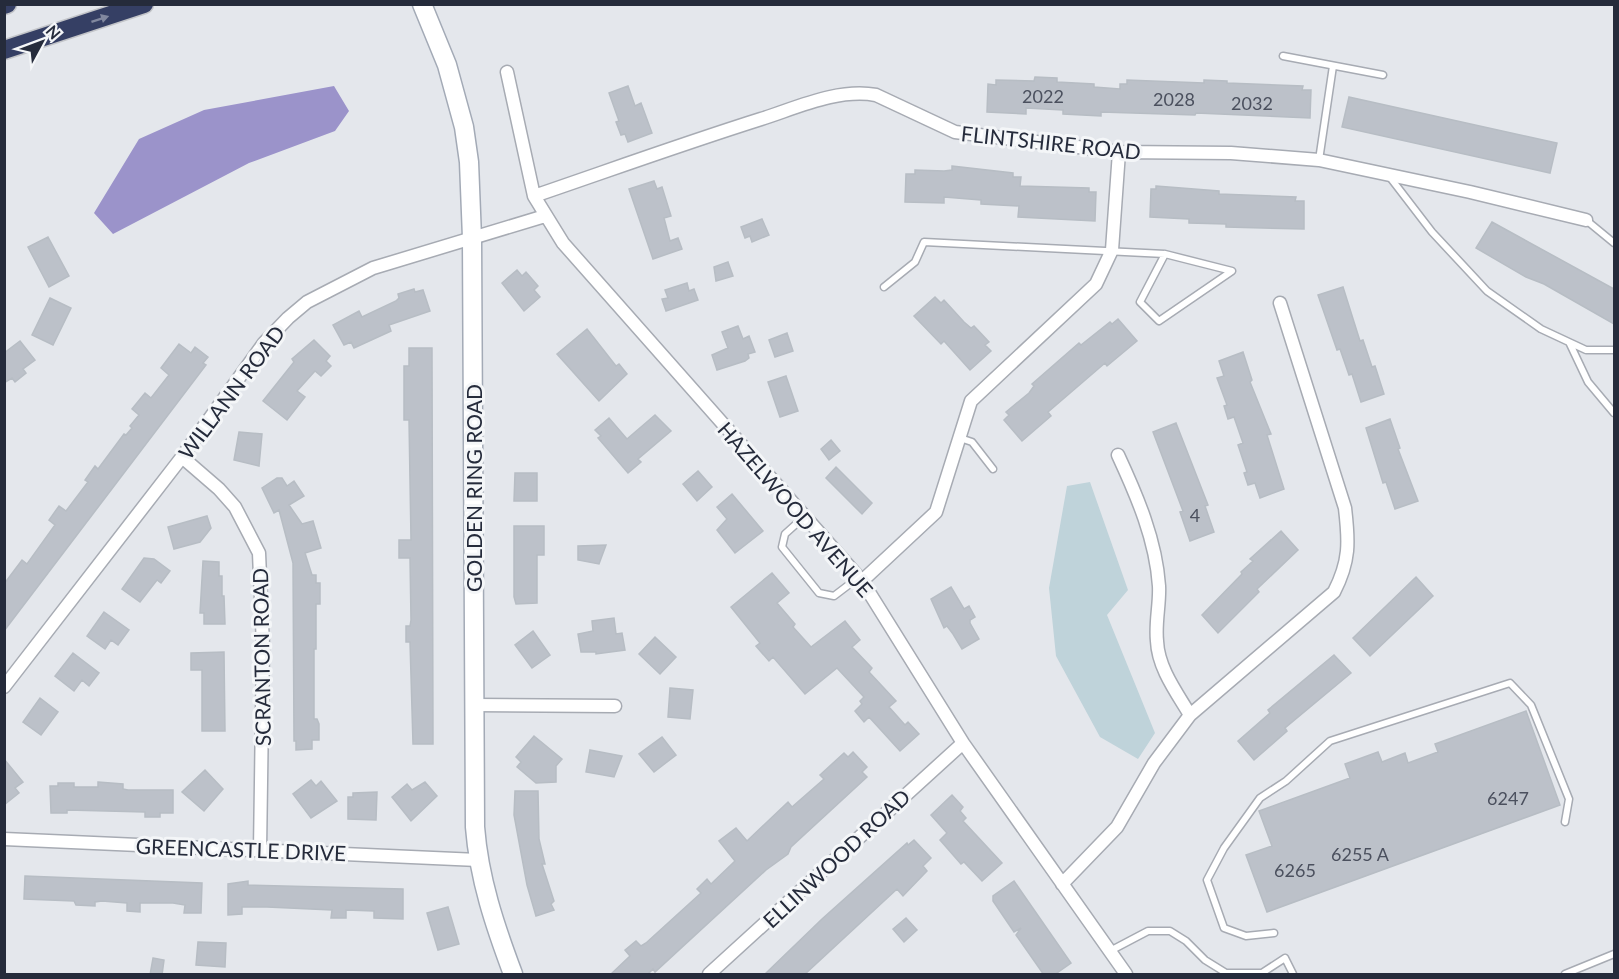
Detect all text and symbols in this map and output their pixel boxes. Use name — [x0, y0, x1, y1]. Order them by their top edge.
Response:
north arrow — [12, 12, 72, 72]
one-way arrow — [91, 14, 109, 23]
text: N — [42, 21, 65, 43]
house number: 2022 — [1022, 85, 1064, 107]
house number: 2028 — [1153, 88, 1195, 110]
house number: 2032 — [1231, 92, 1273, 114]
street label: FLINTSHIRE ROAD — [960, 120, 1142, 164]
street label: WILLANN ROAD — [173, 320, 289, 464]
street label: GOLDEN RING ROAD — [461, 384, 486, 592]
street label: HAZELWOOD AVENUE — [713, 417, 879, 601]
house number: 4 — [1190, 504, 1200, 526]
street label: SCRANTON ROAD — [247, 568, 275, 746]
street label: ELLINWOOD ROAD — [757, 783, 915, 933]
house number: 6247 — [1487, 787, 1529, 809]
street label: GREENCASTLE DRIVE — [135, 833, 347, 865]
house number: 6255 A — [1331, 843, 1390, 865]
house number: 6265 — [1274, 859, 1316, 881]

